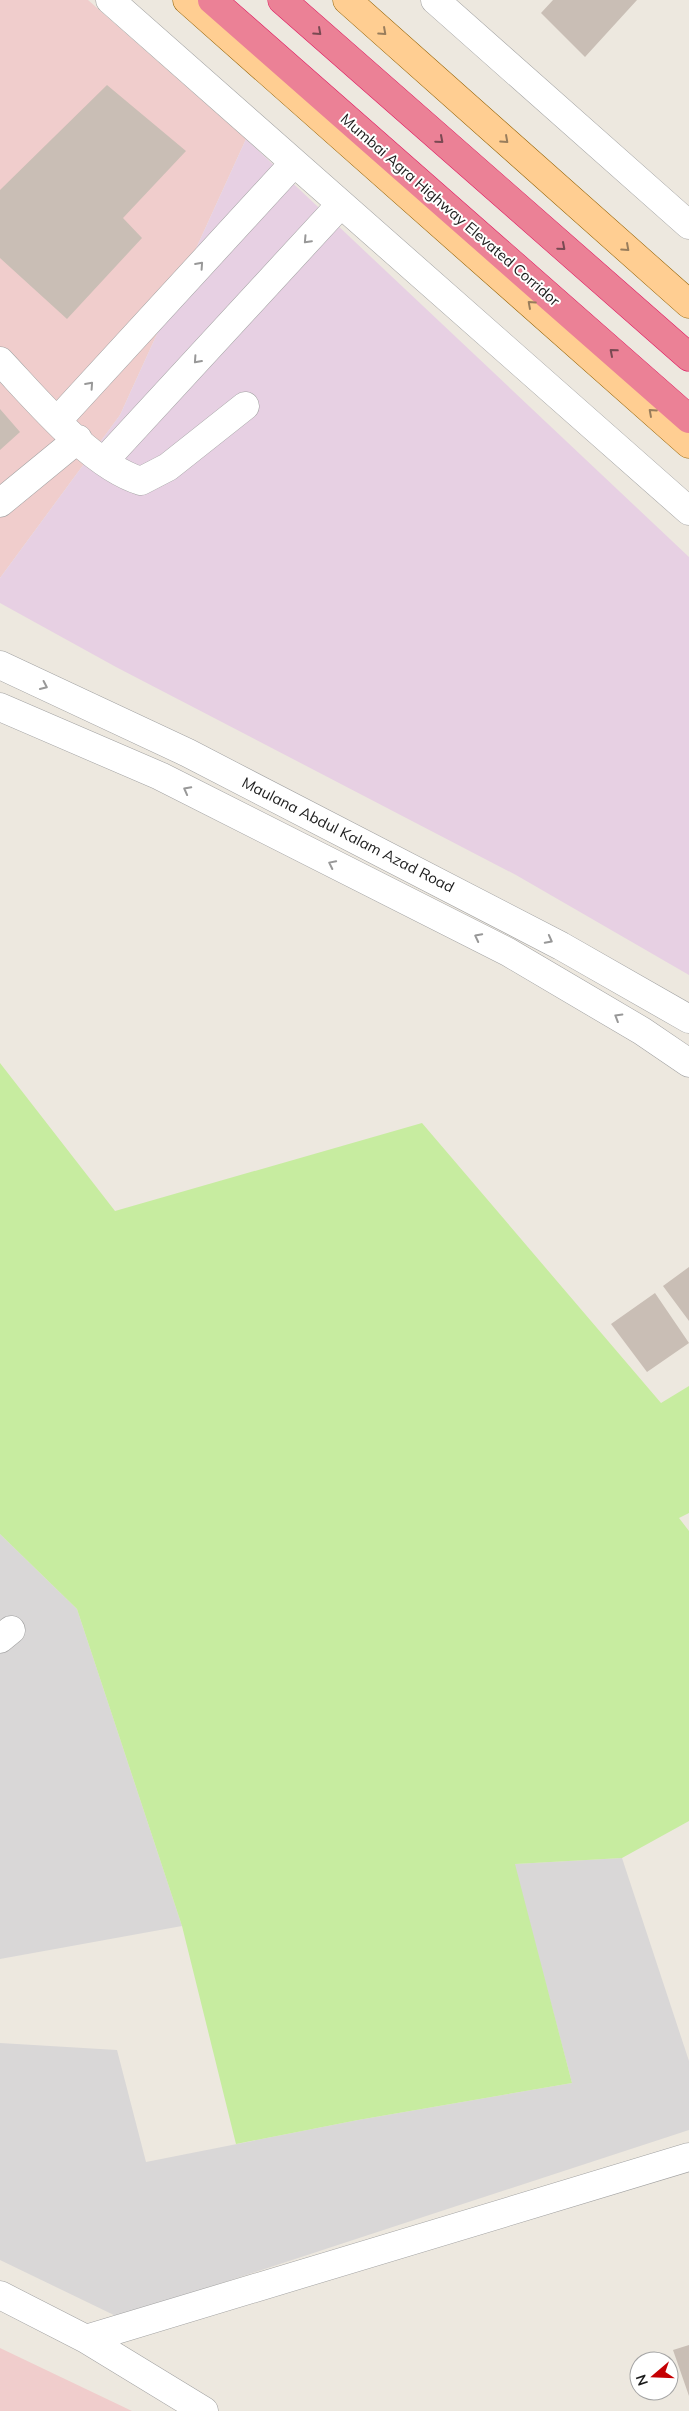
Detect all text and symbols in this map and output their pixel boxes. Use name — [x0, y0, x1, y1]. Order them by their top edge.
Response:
one-way arrow — [313, 27, 322, 36]
one-way arrow — [377, 27, 386, 35]
street label: Mumbai Agra Highway Elevated Corridor — [337, 109, 564, 310]
one-way arrow — [499, 134, 508, 143]
one-way arrow — [434, 135, 443, 144]
one-way arrow — [304, 235, 313, 244]
one-way arrow — [557, 241, 566, 250]
one-way arrow — [620, 242, 629, 251]
one-way arrow — [194, 262, 203, 271]
one-way arrow — [527, 301, 536, 310]
one-way arrow — [609, 349, 618, 358]
one-way arrow — [194, 355, 203, 364]
one-way arrow — [84, 382, 93, 391]
one-way arrow — [649, 409, 658, 418]
one-way arrow — [39, 680, 48, 690]
street label: Maulana Abdul Kalam Azad Road — [239, 773, 457, 896]
one-way arrow — [184, 786, 193, 796]
one-way arrow — [329, 860, 338, 870]
one-way arrow — [474, 933, 483, 943]
one-way arrow — [544, 934, 553, 944]
one-way arrow — [615, 1014, 624, 1024]
north arrow — [629, 2351, 679, 2401]
text: N — [631, 2372, 652, 2388]

